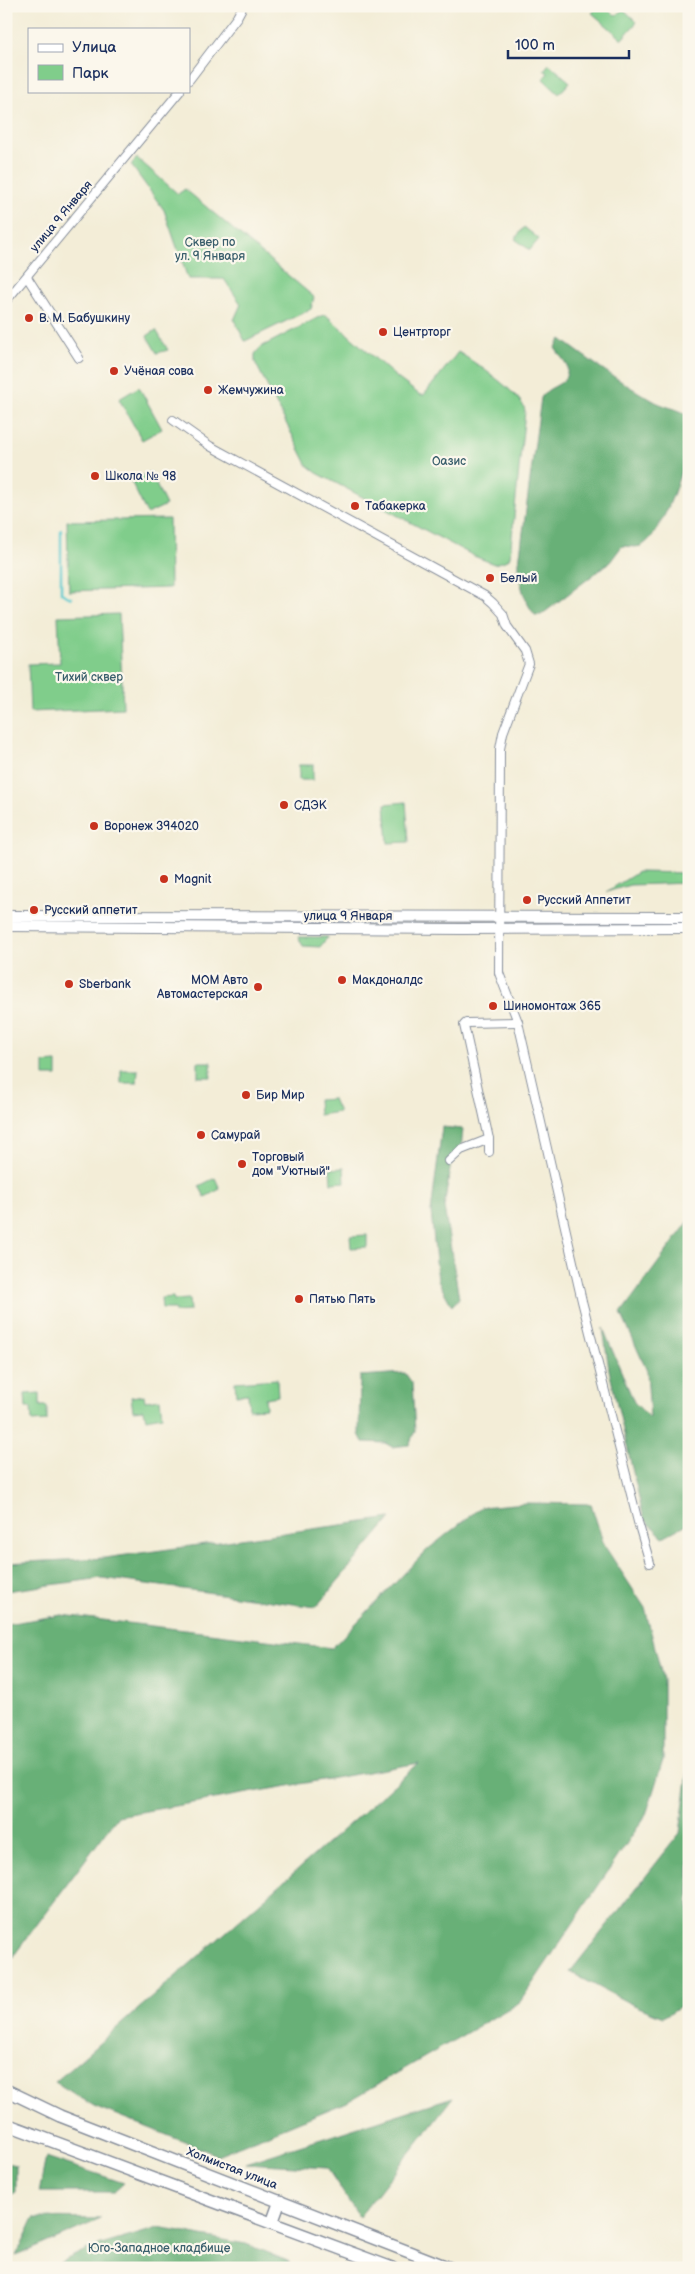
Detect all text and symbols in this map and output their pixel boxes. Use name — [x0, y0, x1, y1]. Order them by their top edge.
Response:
legend — [28, 28, 190, 92]
scale bar — [508, 28, 629, 60]
text: 100 m — [515, 36, 555, 55]
text: Улица — [72, 38, 117, 57]
text: Парк — [72, 64, 109, 83]
street label: улица 9 Января — [27, 177, 96, 255]
park label: Сквер по ул. 9 Января — [175, 235, 245, 264]
place label: В. М. Бабушкину — [39, 311, 130, 326]
marker: В. М. Бабушкину — [23, 312, 35, 324]
place label: Центрторг — [393, 325, 451, 340]
marker: Центрторг — [377, 326, 389, 338]
place label: Учёная сова — [124, 364, 194, 379]
marker: Учёная сова — [108, 365, 120, 377]
place label: Жемчужина — [218, 383, 284, 398]
marker: Жемчужина — [202, 384, 214, 396]
park label: Оазис — [432, 454, 466, 469]
place label: Школа № 98 — [105, 469, 176, 484]
marker: Школа № 98 — [89, 470, 101, 482]
place label: Табакерка — [365, 499, 426, 514]
marker: Табакерка — [349, 500, 361, 512]
place label: Белый — [500, 571, 537, 586]
marker: Белый — [484, 572, 496, 584]
park label: Тихий сквер — [55, 670, 123, 685]
place label: СДЭК — [294, 798, 327, 813]
marker: СДЭК — [278, 799, 290, 811]
place label: Воронеж 394020 — [104, 819, 199, 834]
marker: Воронеж 394020 — [88, 820, 100, 832]
place label: Magnit — [174, 872, 212, 887]
marker: Magnit — [158, 873, 170, 885]
place label: Русский Аппетит — [537, 893, 631, 908]
marker: Русский Аппетит — [521, 894, 533, 906]
place label: Русский аппетит — [44, 903, 138, 918]
marker: Русский аппетит — [28, 904, 40, 916]
street label: улица 9 Января — [304, 909, 393, 924]
place label: МОМ Авто Автомастерская — [156, 973, 248, 1002]
place label: Макдоналдс — [352, 973, 423, 988]
marker: Макдоналдс — [336, 974, 348, 986]
place label: Sberbank — [79, 977, 131, 992]
marker: Sberbank — [63, 978, 75, 990]
marker: МОМ Авто Автомастерская — [252, 981, 264, 993]
place label: Шиномонтаж 365 — [503, 999, 601, 1014]
marker: Шиномонтаж 365 — [487, 1000, 499, 1012]
place label: Бир Мир — [256, 1088, 305, 1103]
marker: Бир Мир — [240, 1089, 252, 1101]
place label: Самурай — [211, 1128, 261, 1143]
marker: Самурай — [195, 1129, 207, 1141]
place label: Торговый дом "Уютный" — [252, 1150, 330, 1179]
marker: Торговый дом "Уютный" — [236, 1158, 248, 1170]
place label: Пятью Пять — [309, 1292, 376, 1307]
marker: Пятью Пять — [293, 1293, 305, 1305]
street label: Холмистая улица — [184, 2144, 279, 2193]
park label: Юго-Западное кладбище — [88, 2241, 231, 2256]

